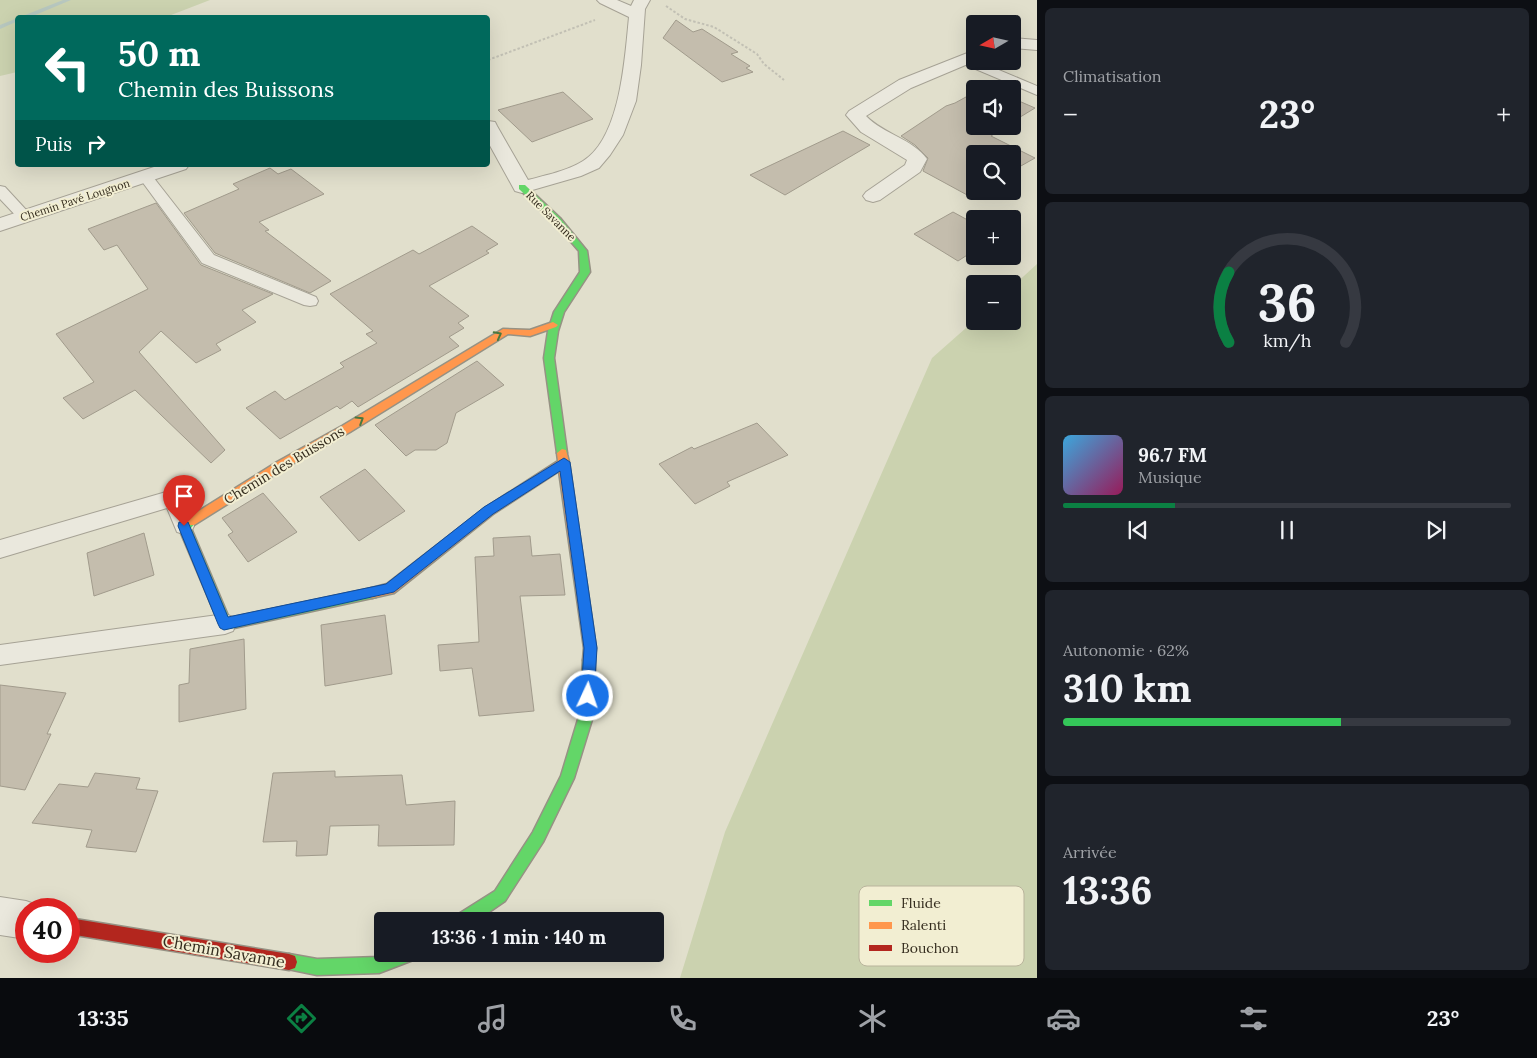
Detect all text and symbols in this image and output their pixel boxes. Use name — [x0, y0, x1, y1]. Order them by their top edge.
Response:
north arrow — [966, 15, 1021, 70]
map controls — [966, 15, 1021, 330]
text: 50 m — [118, 31, 201, 76]
icon: left — [35, 35, 100, 100]
text: Climatisation — [1063, 66, 1161, 86]
text: Chemin des Buissons — [118, 75, 334, 103]
button: sound — [966, 80, 1021, 135]
text: 23° — [1259, 90, 1315, 138]
text: − — [1063, 97, 1078, 133]
text: + — [1496, 97, 1511, 133]
icon: right — [82, 130, 110, 158]
text: Puis — [35, 132, 72, 156]
button: search — [966, 145, 1021, 200]
street label: Chemin Pavé Lougnon — [18, 176, 132, 224]
street label: Rue Savanne — [523, 188, 579, 244]
button: + — [966, 210, 1021, 265]
text: 36 — [1257, 269, 1317, 335]
button: − — [966, 275, 1021, 330]
text: km/h — [1263, 329, 1311, 352]
one-way arrow — [493, 331, 502, 341]
one-way arrow — [354, 417, 363, 427]
street label: Chemin des Buissons — [220, 422, 348, 508]
text: 96.7 FM — [1138, 443, 1207, 467]
text: Musique — [1138, 467, 1202, 487]
pin — [163, 475, 205, 526]
icon: arrive — [170, 482, 198, 510]
icon: previous — [1124, 516, 1152, 544]
icon: pause — [1273, 516, 1301, 544]
icon: next — [1422, 516, 1450, 544]
text: Autonomie · 62% — [1063, 640, 1189, 660]
text: 310 km — [1063, 664, 1191, 712]
position arrow — [561, 669, 613, 721]
text: Arrivée — [1063, 842, 1117, 862]
text: 13:36 — [1063, 866, 1152, 914]
legend — [859, 886, 1024, 966]
text: Fluide — [901, 894, 941, 912]
speed limit sign: 40 — [15, 898, 80, 963]
text: Ralenti — [901, 916, 946, 934]
text: 13:36 · 1 min · 140 m — [432, 925, 606, 949]
street label: Chemin Savanne — [161, 930, 287, 972]
text: Bouchon — [901, 939, 959, 957]
icon: directions — [284, 1001, 319, 1036]
icon: music — [475, 1001, 510, 1036]
icon: phone — [665, 1001, 700, 1036]
icon: climate — [855, 1001, 890, 1036]
icon: car — [1046, 1001, 1081, 1036]
icon: filters — [1236, 1001, 1271, 1036]
text: 13:35 — [78, 1004, 129, 1032]
text: 23° — [1427, 1004, 1459, 1032]

